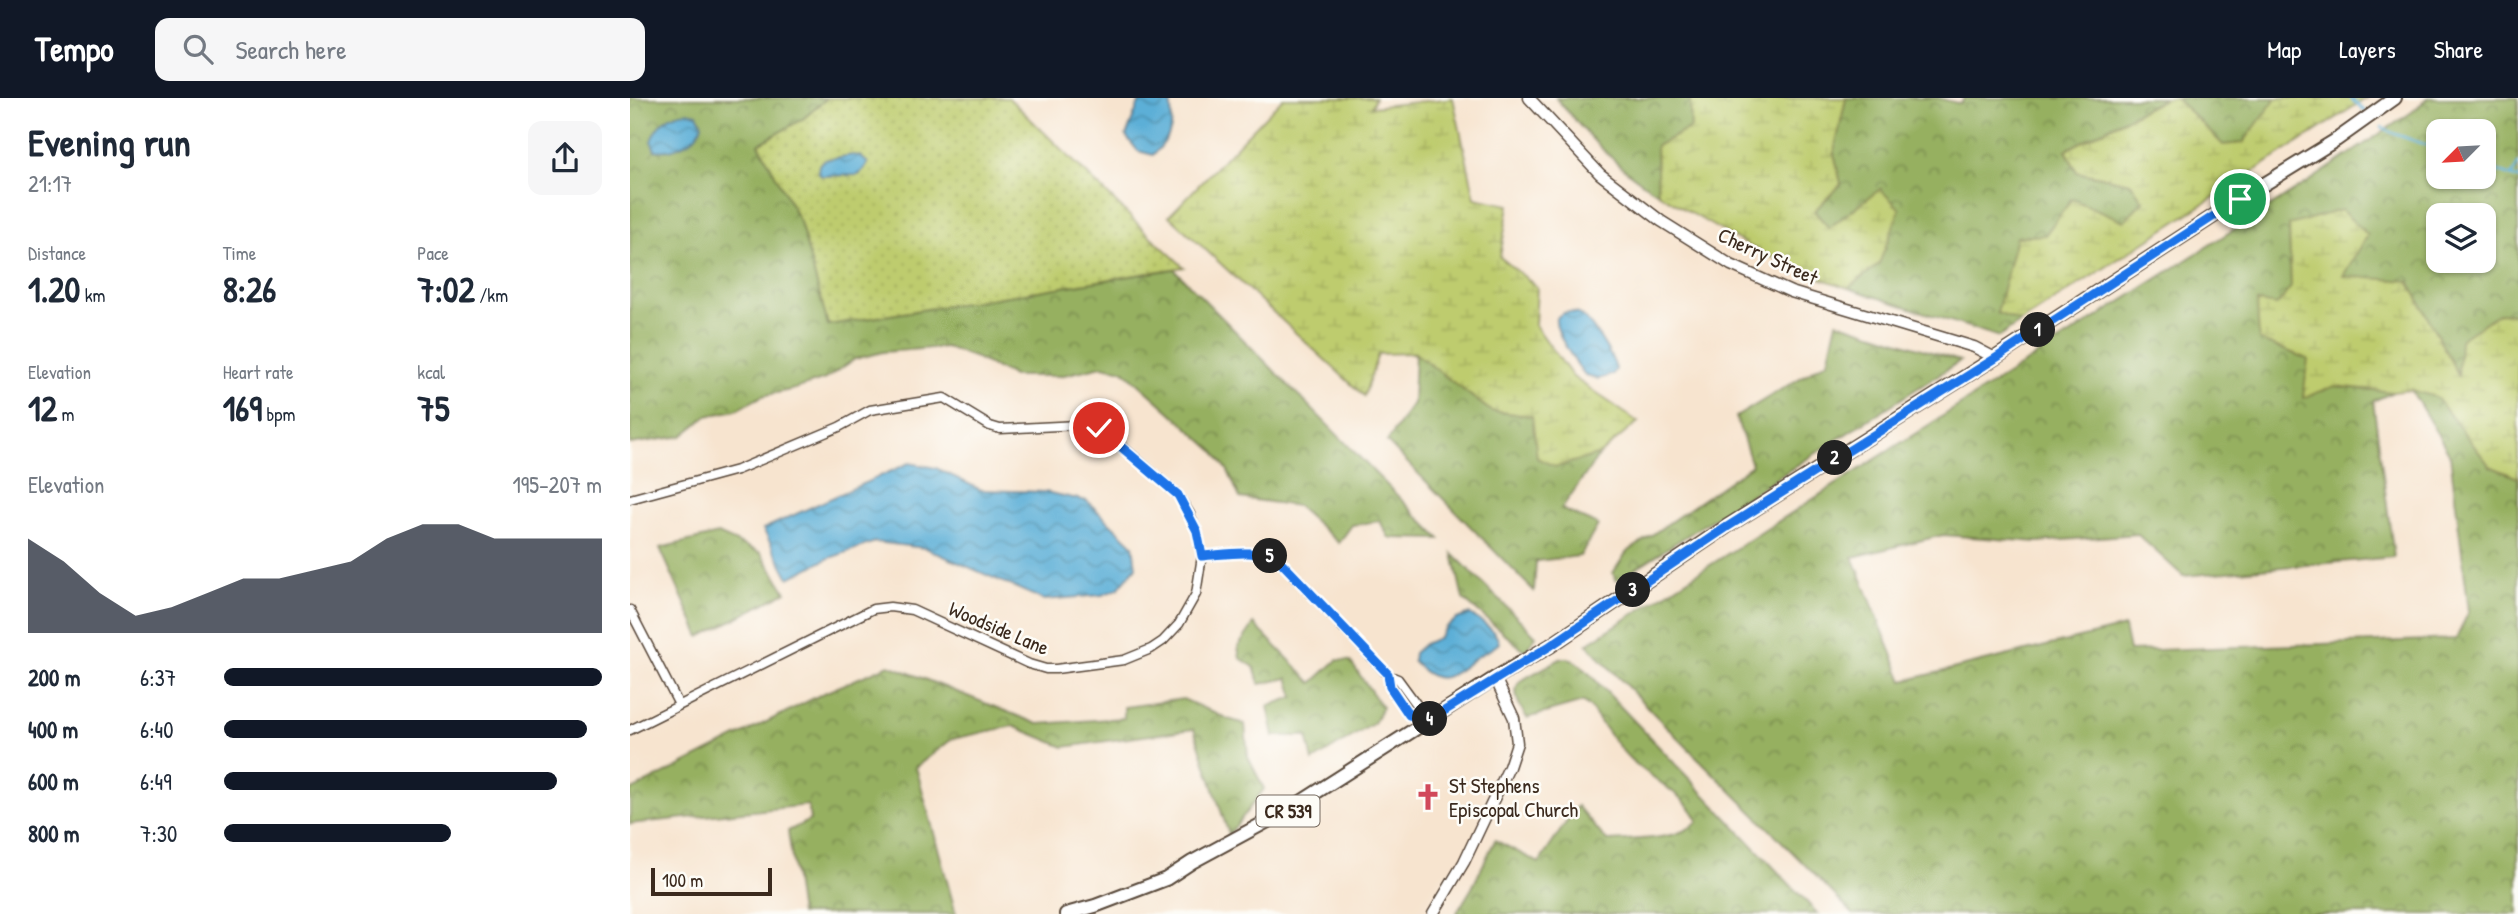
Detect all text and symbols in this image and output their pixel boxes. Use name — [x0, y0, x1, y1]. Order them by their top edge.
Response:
search box — [155, 18, 645, 81]
text: Tempo — [35, 27, 113, 71]
icon: search — [179, 30, 217, 68]
text: Search here — [235, 32, 347, 67]
text: Map — [2267, 33, 2301, 65]
text: Layers — [2339, 33, 2396, 65]
text: Share — [2434, 33, 2483, 65]
text: Evening run — [28, 116, 191, 168]
north arrow — [2426, 119, 2496, 189]
map controls — [2426, 119, 2496, 273]
button: share — [528, 121, 602, 195]
text: 21:17 — [28, 168, 72, 199]
pin — [2210, 169, 2270, 229]
icon: arrive — [2221, 180, 2259, 218]
button: layers — [2426, 203, 2496, 273]
street label: Cherry Street — [1713, 220, 1824, 292]
text: Distance — [28, 240, 86, 266]
text: Time — [223, 240, 256, 266]
text: Pace — [417, 240, 449, 266]
text: 1.20 — [28, 266, 80, 313]
text: 8:26 — [223, 266, 276, 313]
text: 7:02 — [417, 266, 475, 313]
text: km — [80, 282, 105, 308]
text: /km — [475, 282, 508, 308]
pin: 1 — [2020, 313, 2056, 348]
text: 1 — [2034, 316, 2041, 342]
text: Elevation — [28, 359, 91, 385]
text: Heart rate — [223, 359, 294, 385]
text: kcal — [417, 359, 445, 385]
text: 12 — [28, 385, 57, 432]
text: 169 — [223, 385, 262, 432]
text: 75 — [417, 385, 449, 432]
pin — [1069, 398, 1129, 458]
text: m — [57, 401, 74, 427]
text: bpm — [262, 401, 295, 427]
icon: check — [1080, 409, 1118, 447]
pin: 2 — [1818, 440, 1852, 476]
text: 2 — [1830, 444, 1839, 470]
text: Elevation — [28, 469, 104, 500]
text: 195–207 m — [512, 469, 602, 500]
pin: 5 — [1252, 538, 1288, 574]
text: 5 — [1265, 542, 1274, 568]
pin: 3 — [1616, 573, 1650, 608]
text: 3 — [1628, 576, 1637, 602]
street label: Woodside Lane — [944, 594, 1054, 662]
text: 200 m — [28, 662, 80, 693]
text: 6:37 — [140, 662, 176, 693]
pin: 4 — [1412, 702, 1448, 736]
text: 4 — [1426, 705, 1433, 731]
text: 400 m — [28, 714, 78, 745]
text: 6:40 — [140, 714, 173, 745]
text: 600 m — [28, 766, 79, 797]
text: 6:49 — [140, 766, 172, 797]
place label: St Stephens Episcopal Church — [1449, 771, 1578, 824]
church icon: St Stephens Episcopal Church — [1413, 782, 1443, 812]
road number: CR 539 — [1256, 796, 1320, 826]
text: 800 m — [28, 818, 80, 849]
text: 7:30 — [140, 818, 177, 849]
scale bar — [651, 865, 772, 897]
text: 100 m — [662, 867, 703, 893]

